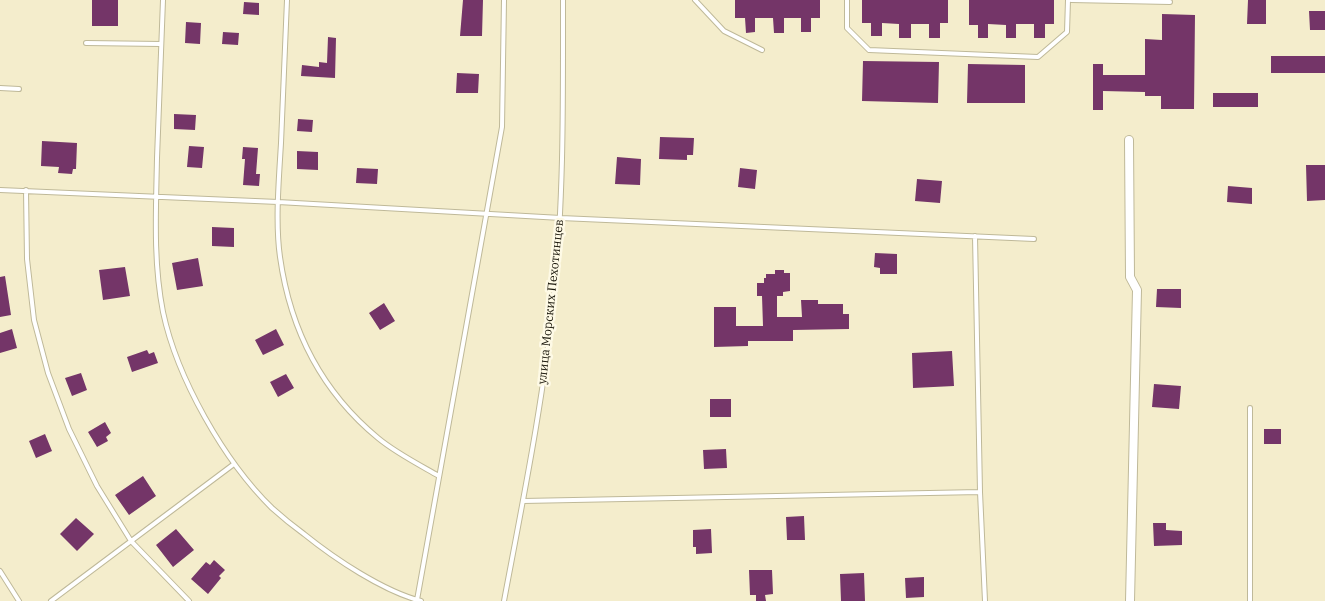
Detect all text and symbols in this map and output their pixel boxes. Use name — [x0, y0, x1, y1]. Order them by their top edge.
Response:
street label: улица Морских Пехотинцев — [535, 219, 567, 385]

